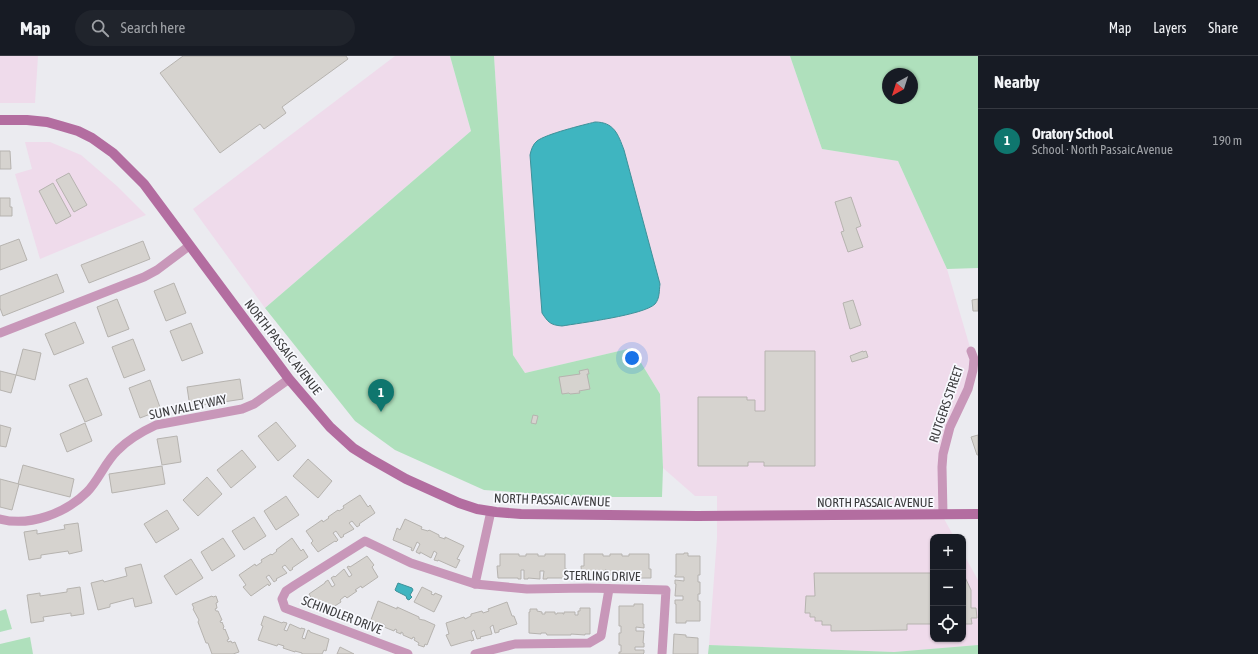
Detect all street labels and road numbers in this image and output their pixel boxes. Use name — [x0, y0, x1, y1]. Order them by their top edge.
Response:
street label: NORTH PASSAIC AVENUE — [241, 297, 325, 398]
street label: RUTGERS STREET — [926, 363, 966, 444]
street label: SUN VALLEY WAY — [148, 391, 228, 423]
street label: NORTH PASSAIC AVENUE — [494, 490, 611, 510]
street label: NORTH PASSAIC AVENUE — [817, 495, 934, 510]
street label: STERLING DRIVE — [563, 568, 641, 584]
street label: SCHINDLER DRIVE — [300, 593, 385, 637]

